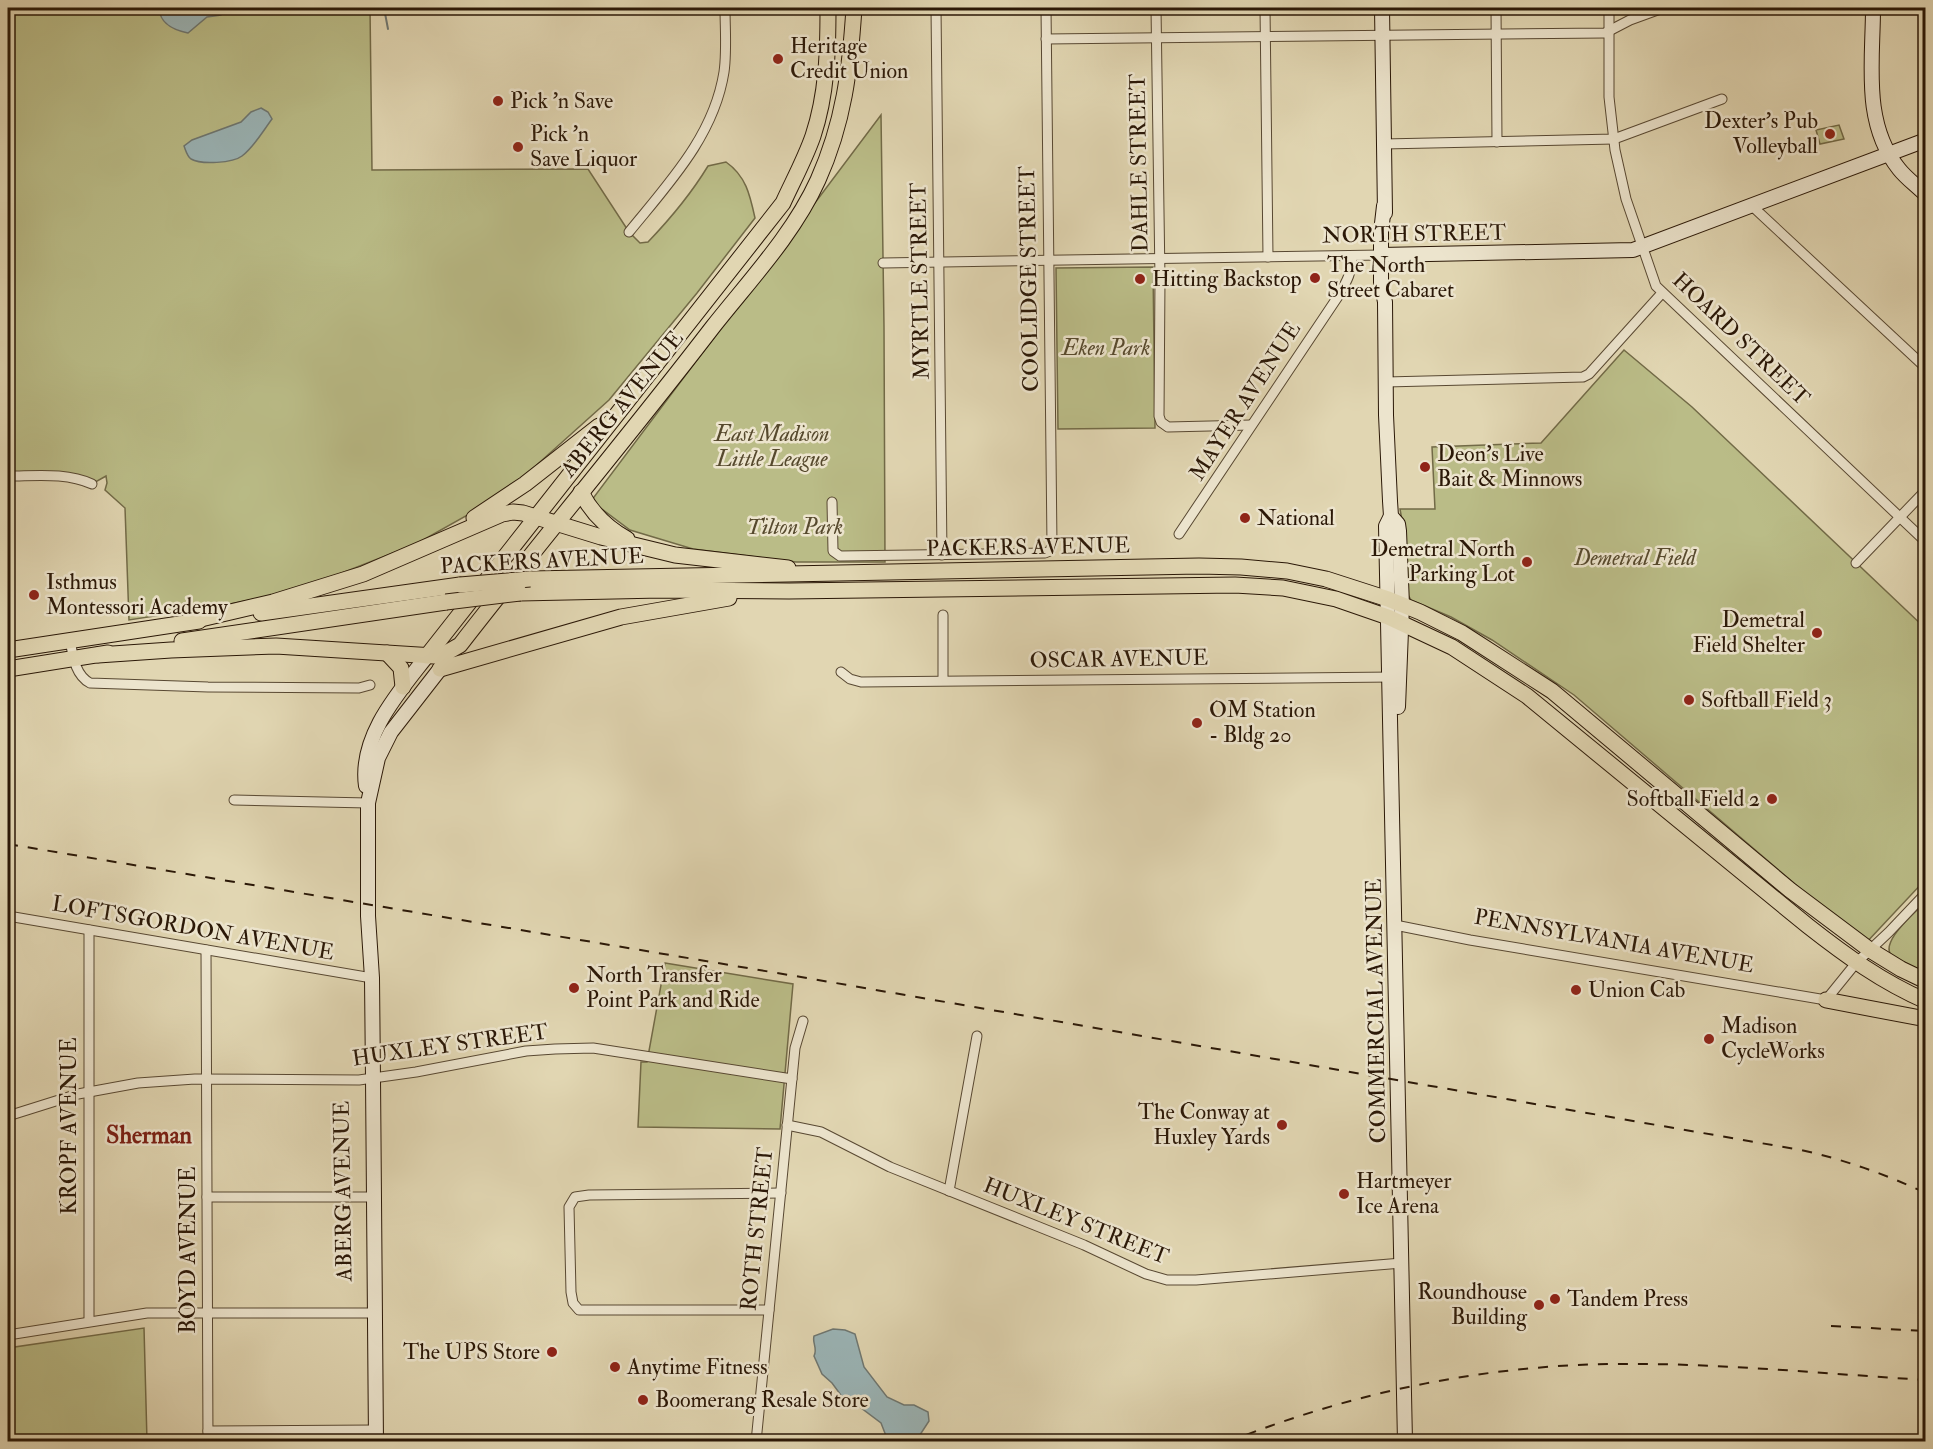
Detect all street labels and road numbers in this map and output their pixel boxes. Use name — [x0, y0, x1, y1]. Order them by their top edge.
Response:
street label: DAHLE STREET — [1123, 73, 1155, 252]
street label: COOLIDGE STREET — [1013, 165, 1045, 392]
street label: MYRTLE STREET — [904, 182, 936, 380]
street label: NORTH STREET — [1322, 218, 1507, 250]
street label: HOARD STREET — [1666, 266, 1816, 412]
street label: MAYER AVENUE — [1183, 316, 1307, 486]
street label: ABERG AVENUE — [554, 325, 690, 484]
street label: PACKERS AVENUE — [926, 531, 1130, 563]
street label: PACKERS AVENUE — [440, 542, 645, 580]
street label: OSCAR AVENUE — [1029, 643, 1209, 675]
street label: COMMERCIAL AVENUE — [1360, 878, 1392, 1144]
street label: LOFTSGORDON AVENUE — [50, 889, 336, 967]
street label: PENNSYLVANIA AVENUE — [1472, 903, 1756, 979]
street label: HUXLEY STREET — [350, 1017, 550, 1073]
street label: KROPF AVENUE — [55, 1037, 83, 1215]
street label: ABERG AVENUE — [327, 1100, 359, 1283]
street label: ROTH STREET — [734, 1145, 780, 1312]
street label: BOYD AVENUE — [174, 1166, 202, 1334]
street label: HUXLEY STREET — [979, 1171, 1173, 1271]

